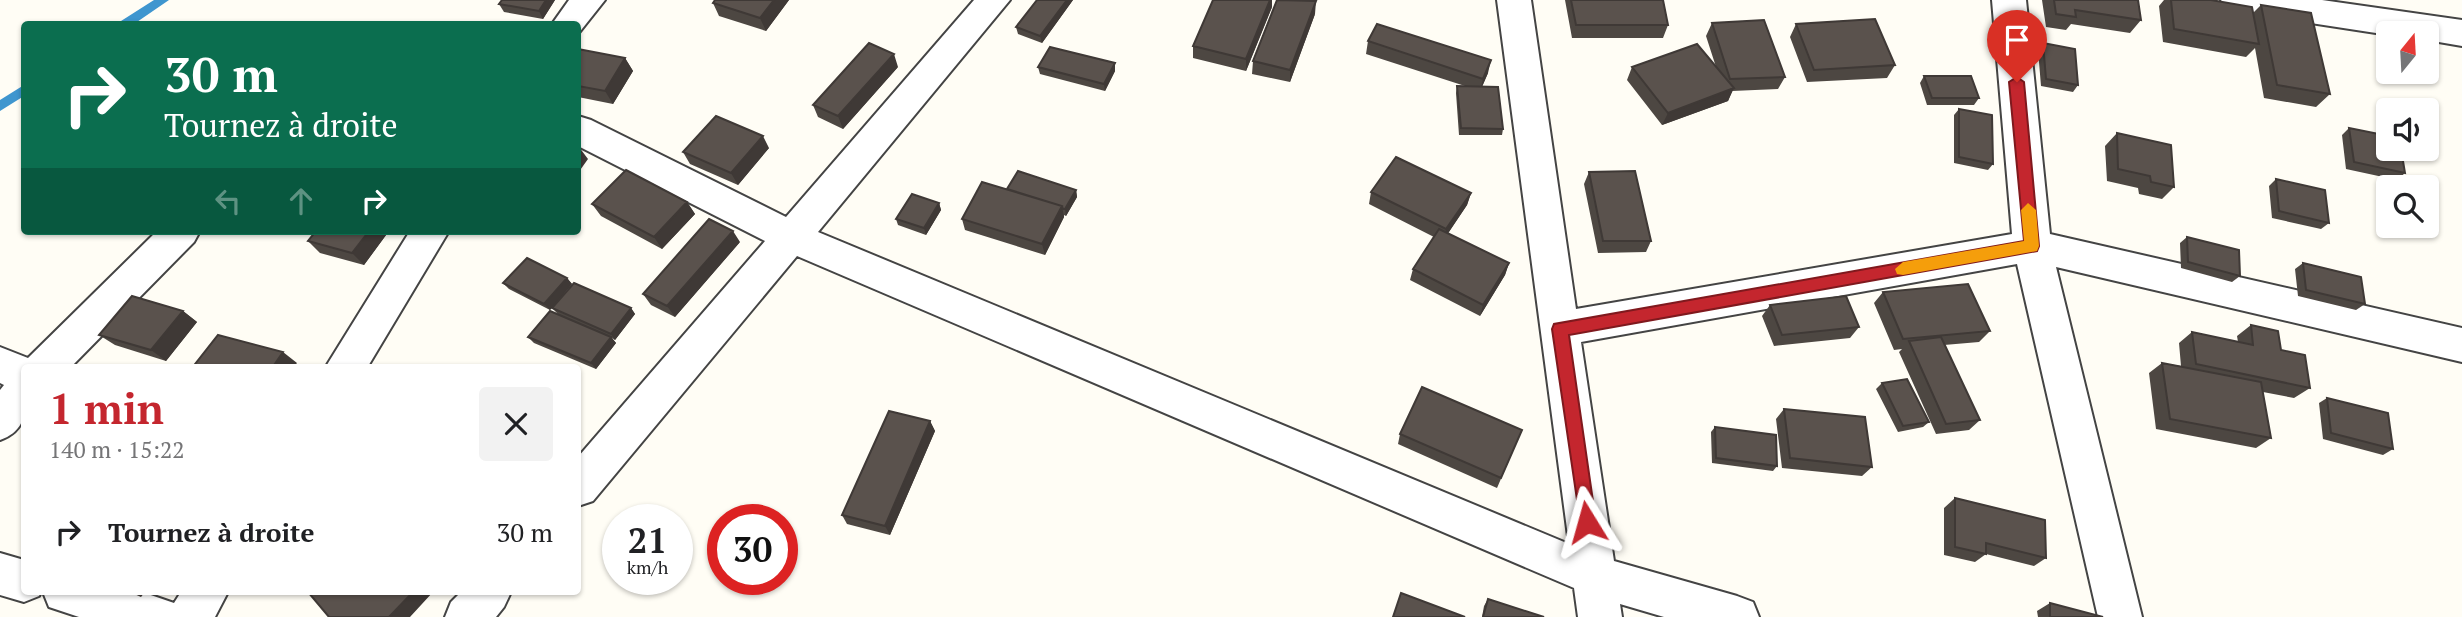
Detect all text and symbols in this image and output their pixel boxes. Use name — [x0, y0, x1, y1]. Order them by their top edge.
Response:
pin — [1987, 10, 2047, 82]
icon: arrive — [1998, 21, 2036, 59]
north arrow — [2376, 21, 2440, 84]
map controls — [2376, 21, 2439, 238]
text: 30 m — [164, 41, 278, 106]
icon: right — [49, 49, 140, 140]
button: sound — [2376, 98, 2439, 161]
text: Tournez à droite — [164, 104, 398, 146]
button: search — [2376, 175, 2439, 238]
icon: left — [209, 182, 247, 220]
icon: ahead — [282, 182, 320, 220]
icon: right — [355, 182, 393, 220]
text: 1 min — [49, 380, 164, 436]
button: close — [479, 387, 553, 461]
text: 140 m · 15:22 — [49, 434, 184, 465]
position arrow — [1550, 485, 1624, 559]
speed limit sign: 30 — [707, 504, 798, 595]
icon: right — [49, 513, 87, 551]
text: Tournez à droite — [108, 515, 314, 549]
text: 30 m — [497, 515, 553, 549]
text: 21 — [628, 517, 667, 563]
text: km/h — [627, 555, 668, 579]

